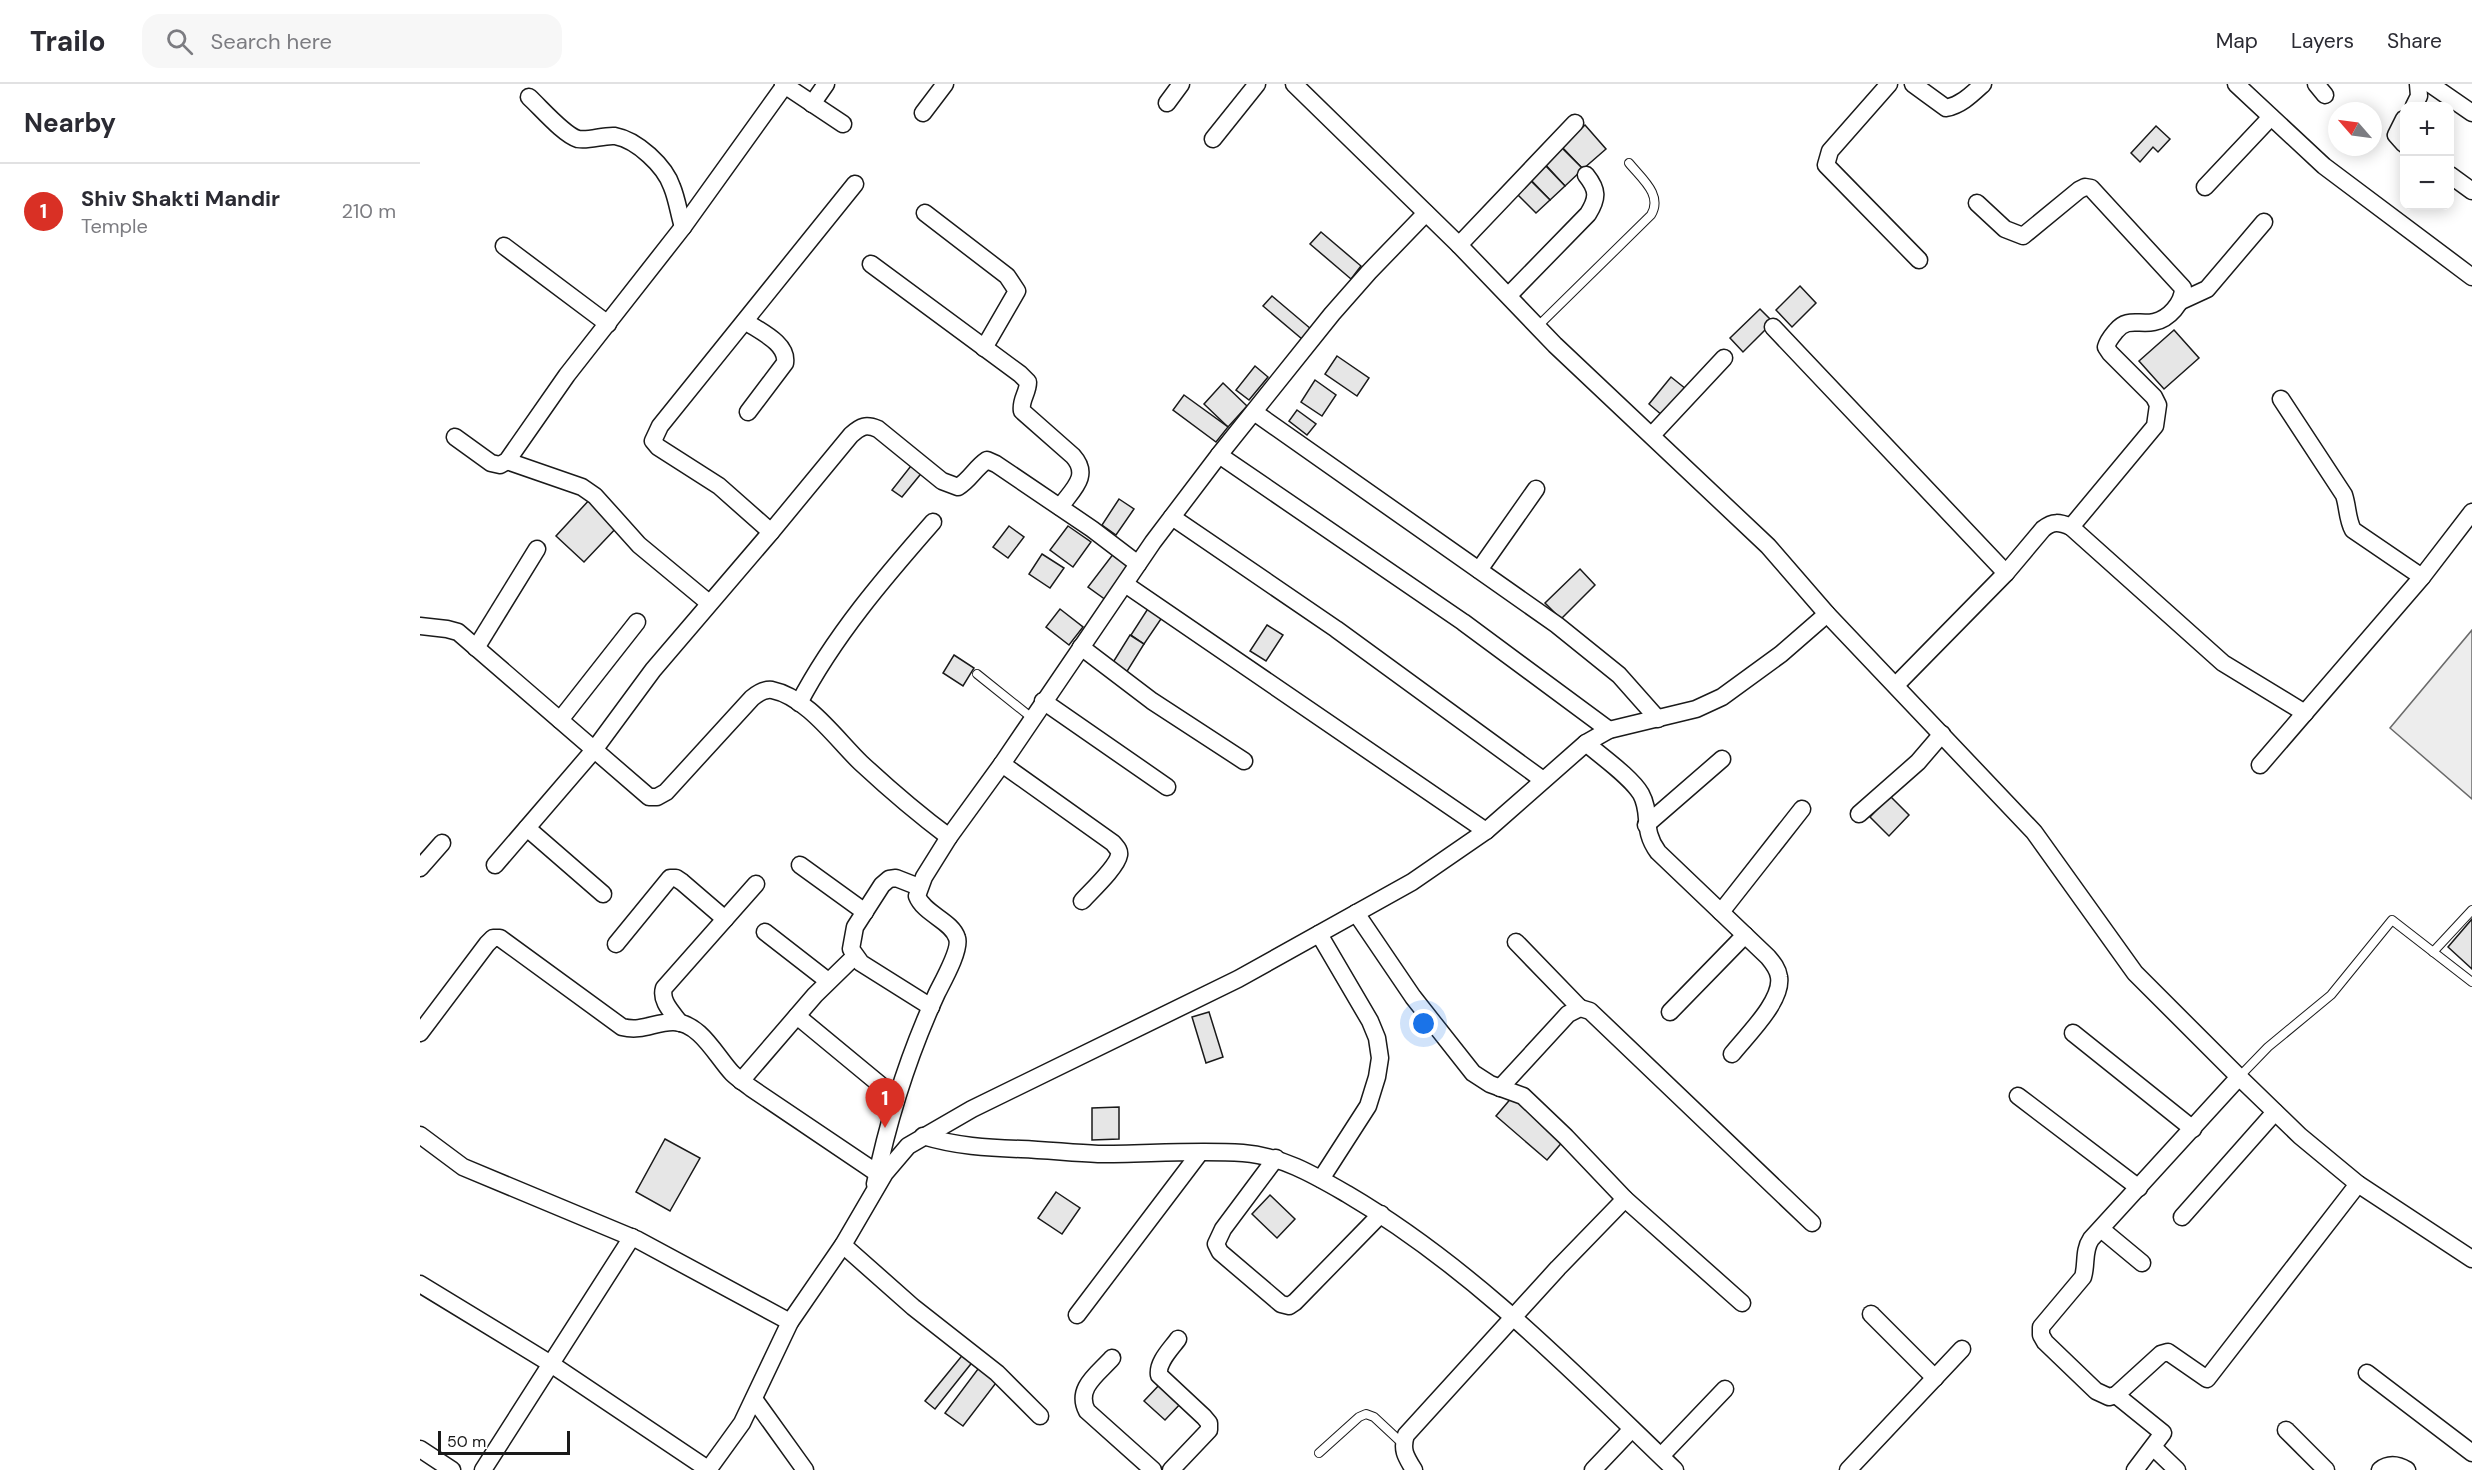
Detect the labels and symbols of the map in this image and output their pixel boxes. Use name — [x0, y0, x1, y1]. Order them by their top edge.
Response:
north arrow — [2328, 102, 2382, 156]
your location — [1409, 1009, 1438, 1038]
pin: 1 — [866, 1078, 904, 1128]
scale bar — [438, 1428, 570, 1456]

